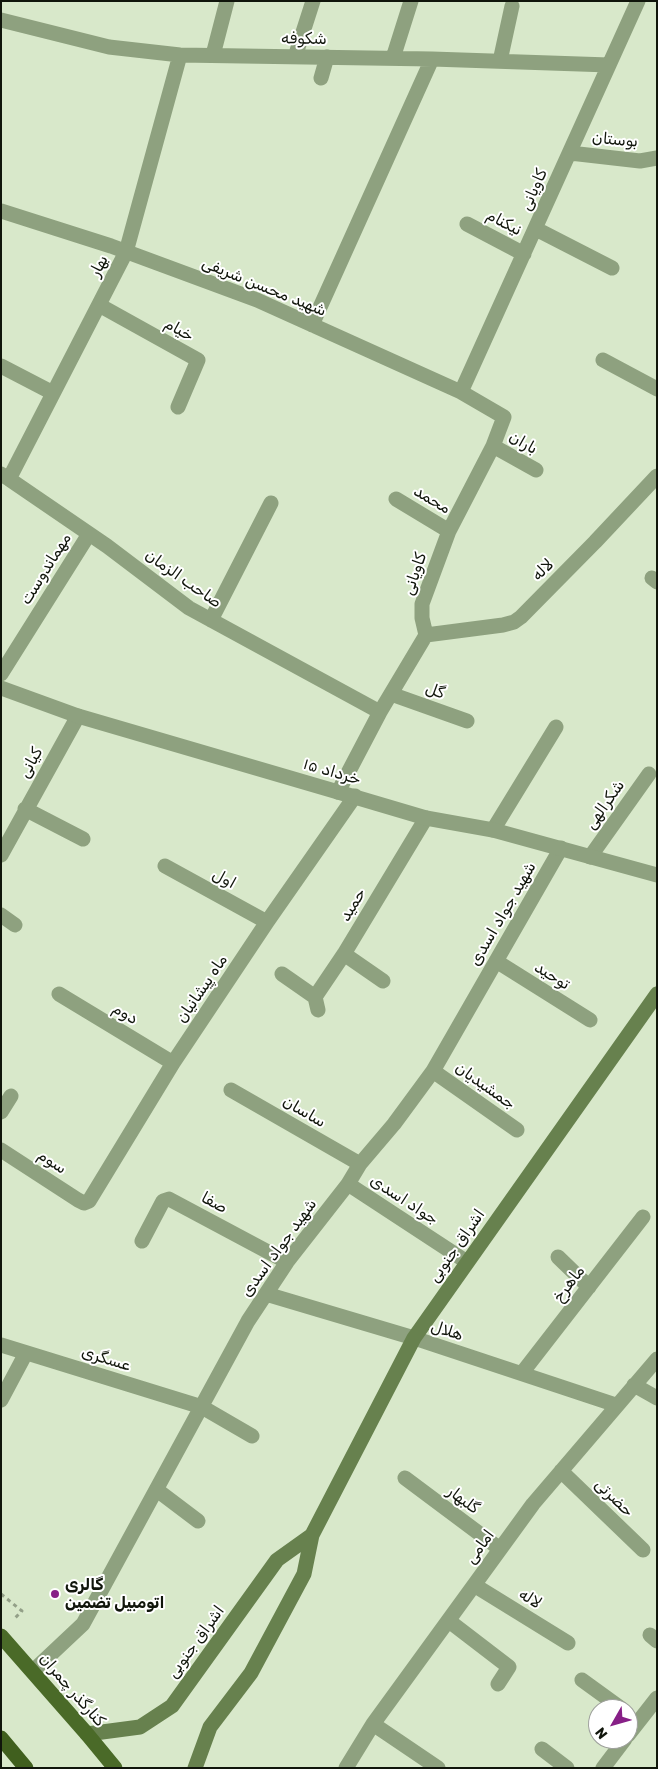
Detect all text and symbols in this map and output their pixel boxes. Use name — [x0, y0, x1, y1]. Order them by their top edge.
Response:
street label: شکوفه — [281, 29, 327, 49]
street label: بوستان — [591, 128, 639, 152]
street label: کاویانی — [516, 166, 552, 214]
street label: نیکنام — [483, 206, 525, 240]
street label: بهار — [85, 252, 113, 280]
street label: شهید محسن شریفی — [199, 253, 329, 321]
street label: خیام — [161, 314, 197, 346]
street label: باران — [505, 427, 541, 459]
street label: محمد — [410, 482, 454, 518]
street label: مهماندوست — [16, 530, 76, 608]
street label: صاحب الزمان — [141, 546, 225, 612]
street label: کاویانی — [399, 550, 431, 598]
street label: لاله — [528, 555, 558, 585]
street label: گل — [423, 679, 447, 703]
street label: کیانی — [15, 744, 47, 782]
street label: ۱۵ خرداد — [301, 755, 363, 789]
street label: شکرالهی — [581, 777, 629, 833]
street label: شهید جواد اسدی — [465, 859, 541, 969]
street label: اول — [209, 865, 239, 893]
street label: حمید — [336, 885, 370, 925]
street label: ماه پیشانیان — [172, 951, 232, 1027]
street label: توحید — [531, 958, 573, 994]
street label: دوم — [109, 999, 141, 1029]
street label: جمشیدیان — [451, 1058, 519, 1114]
street label: ساسان — [279, 1092, 329, 1132]
street label: سوم — [34, 1146, 70, 1178]
street label: جواد اسدی — [366, 1171, 442, 1229]
street label: صفا — [198, 1188, 230, 1218]
street label: شهید جواد اسدی — [237, 1195, 321, 1301]
street label: اشراق جنوبی — [425, 1206, 489, 1286]
street label: ماهرخ — [549, 1262, 589, 1306]
street label: هلال — [429, 1317, 465, 1345]
street label: عسگری — [79, 1342, 133, 1376]
street label: حضرتی — [590, 1475, 638, 1521]
street label: گلبهار — [443, 1482, 483, 1518]
street label: امامی — [461, 1526, 499, 1568]
place label: گالری اتومبیل تضمین — [65, 1575, 164, 1613]
street label: لاله — [515, 1585, 545, 1613]
marker: گالری اتومبیل تضمین — [49, 1588, 61, 1600]
street label: اشراق جنوبی — [163, 1602, 229, 1682]
street label: کنارگذر چمران — [35, 1649, 109, 1731]
north arrow — [588, 1699, 638, 1749]
text: N — [592, 1724, 611, 1742]

